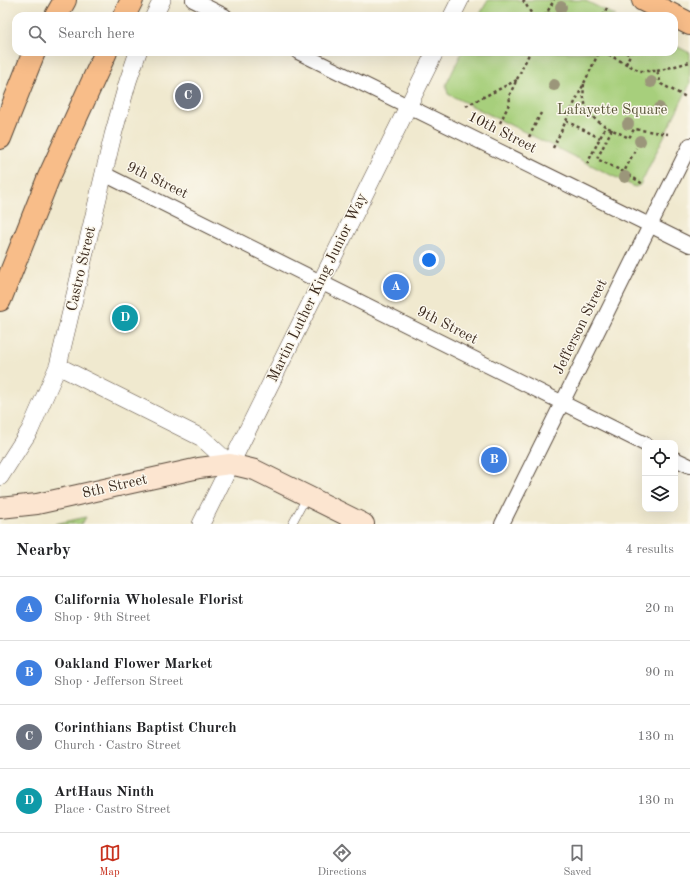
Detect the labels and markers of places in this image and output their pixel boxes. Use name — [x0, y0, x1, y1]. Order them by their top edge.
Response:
pin: C — [175, 81, 201, 111]
pin: A — [383, 272, 409, 302]
pin: D — [112, 303, 138, 333]
pin: B — [481, 445, 507, 475]

